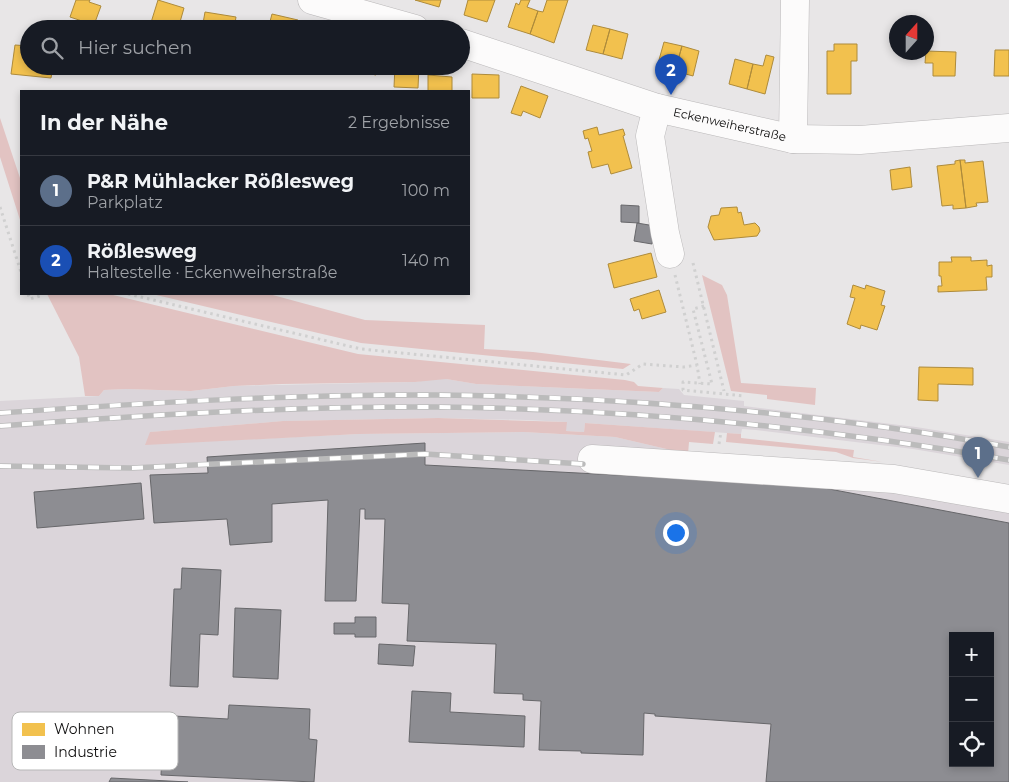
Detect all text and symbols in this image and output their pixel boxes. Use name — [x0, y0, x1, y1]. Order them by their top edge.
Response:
north arrow — [889, 15, 934, 60]
search box — [20, 20, 470, 75]
icon: search — [38, 34, 66, 62]
text: Hier suchen — [78, 36, 192, 59]
pin: 2 — [655, 54, 687, 95]
street label: Eckenweiherstraße — [672, 104, 788, 144]
text: In der Nähe — [40, 110, 168, 135]
text: 2 Ergebnisse — [348, 113, 450, 132]
text: P&R Mühlacker Rößlesweg — [87, 170, 354, 193]
text: 1 — [53, 181, 59, 200]
text: 100 m — [402, 181, 450, 200]
text: Parkplatz — [87, 193, 163, 212]
text: Rößlesweg — [87, 240, 197, 263]
text: 2 — [51, 251, 61, 270]
text: 140 m — [402, 251, 450, 270]
text: Haltestelle · Eckenweiherstraße — [87, 263, 337, 282]
pin: 1 — [962, 437, 994, 478]
your location — [663, 520, 689, 546]
map controls — [949, 632, 994, 767]
button: + — [949, 632, 994, 677]
button: − — [949, 677, 994, 722]
legend — [12, 712, 178, 770]
text: Wohnen — [54, 720, 114, 738]
button: locate — [949, 722, 994, 767]
text: Industrie — [54, 743, 117, 761]

